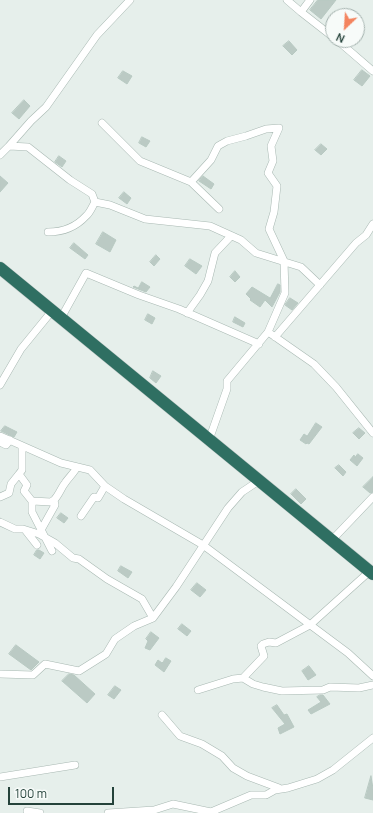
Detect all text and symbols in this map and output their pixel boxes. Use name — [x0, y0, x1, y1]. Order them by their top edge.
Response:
north arrow — [325, 8, 365, 48]
text: N — [333, 30, 347, 47]
scale bar — [10, 779, 116, 805]
text: 100 m — [15, 785, 47, 802]

